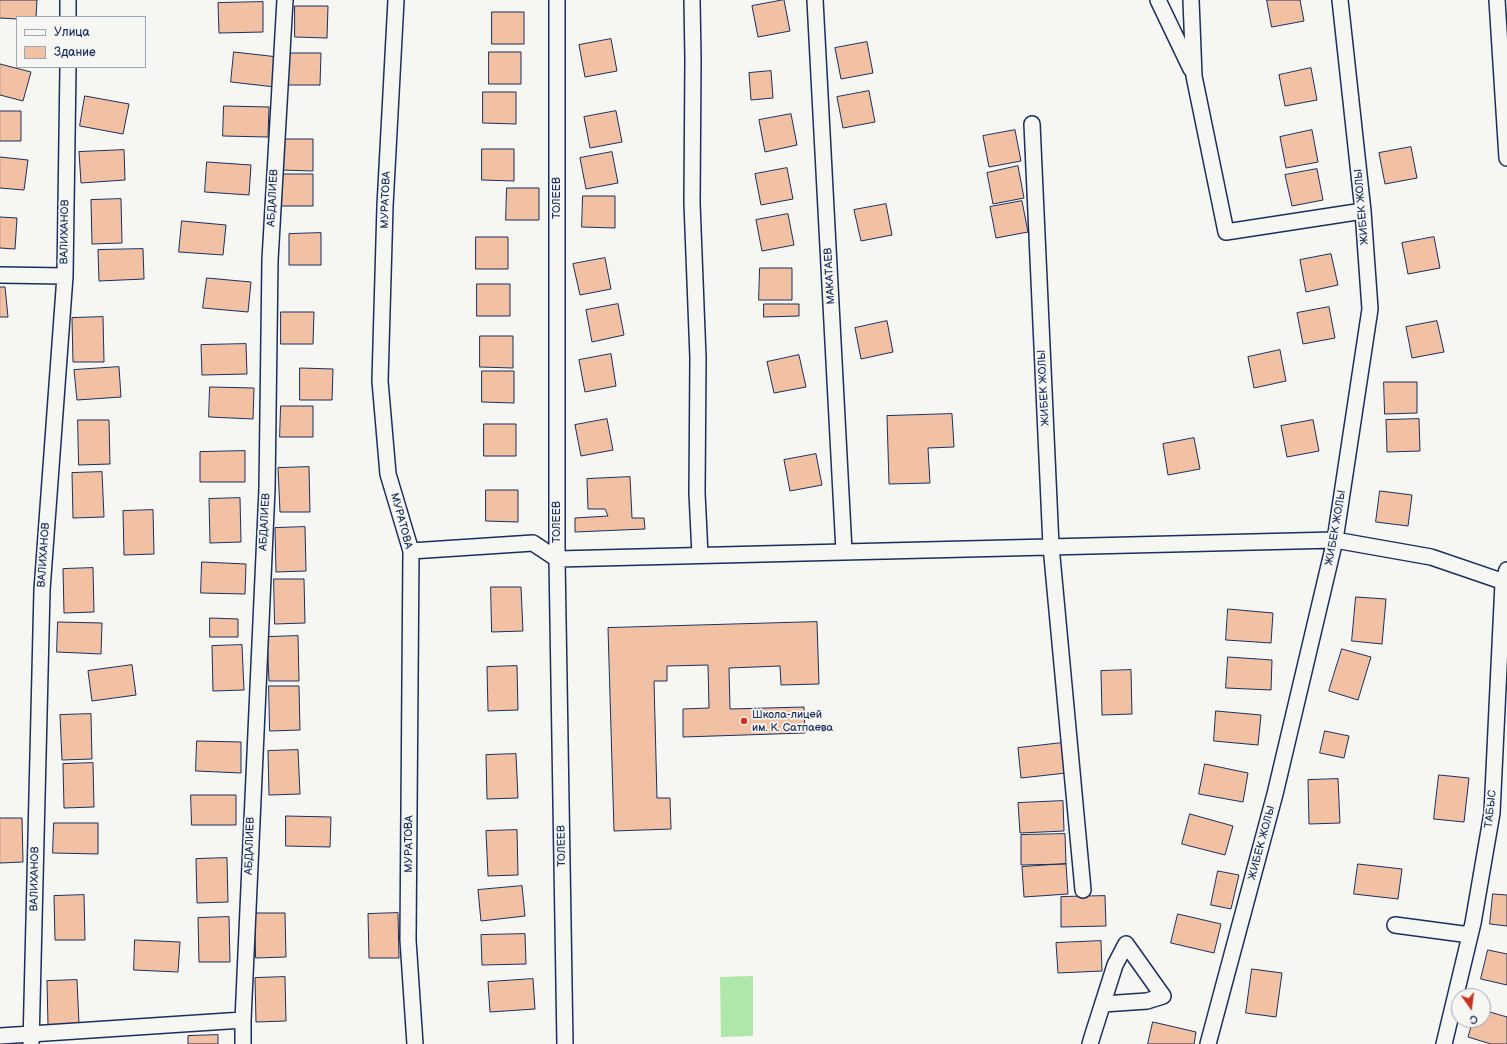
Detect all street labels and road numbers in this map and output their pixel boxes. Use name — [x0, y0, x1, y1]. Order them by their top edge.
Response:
street label: ЖИБЕК ЖОЛЫ — [1352, 168, 1372, 246]
street label: АБДАЛИЕВ — [265, 169, 281, 227]
street label: МУРАТОВА — [378, 171, 394, 229]
street label: ТОЛЕЕВ — [550, 177, 564, 219]
street label: ВАЛИХАНОВ — [58, 199, 72, 265]
street label: МАКАТАЕВ — [822, 247, 838, 305]
street label: ЖИБЕК ЖОЛЫ — [1035, 349, 1053, 427]
street label: ЖИБЕК ЖОЛЫ — [1323, 489, 1349, 567]
street label: МУРАТОВА — [387, 492, 415, 550]
street label: АБДАЛИЕВ — [257, 493, 273, 551]
street label: ТОЛЕЕВ — [550, 501, 564, 543]
street label: ВАЛИХАНОВ — [35, 522, 53, 588]
street label: ТАБЫС — [1482, 789, 1500, 829]
street label: ЖИБЕК ЖОЛЫ — [1246, 804, 1278, 882]
street label: МУРАТОВА — [402, 815, 416, 873]
street label: АБДАЛИЕВ — [242, 817, 258, 875]
street label: ТОЛЕЕВ — [555, 825, 569, 867]
street label: ВАЛИХАНОВ — [28, 846, 42, 912]

